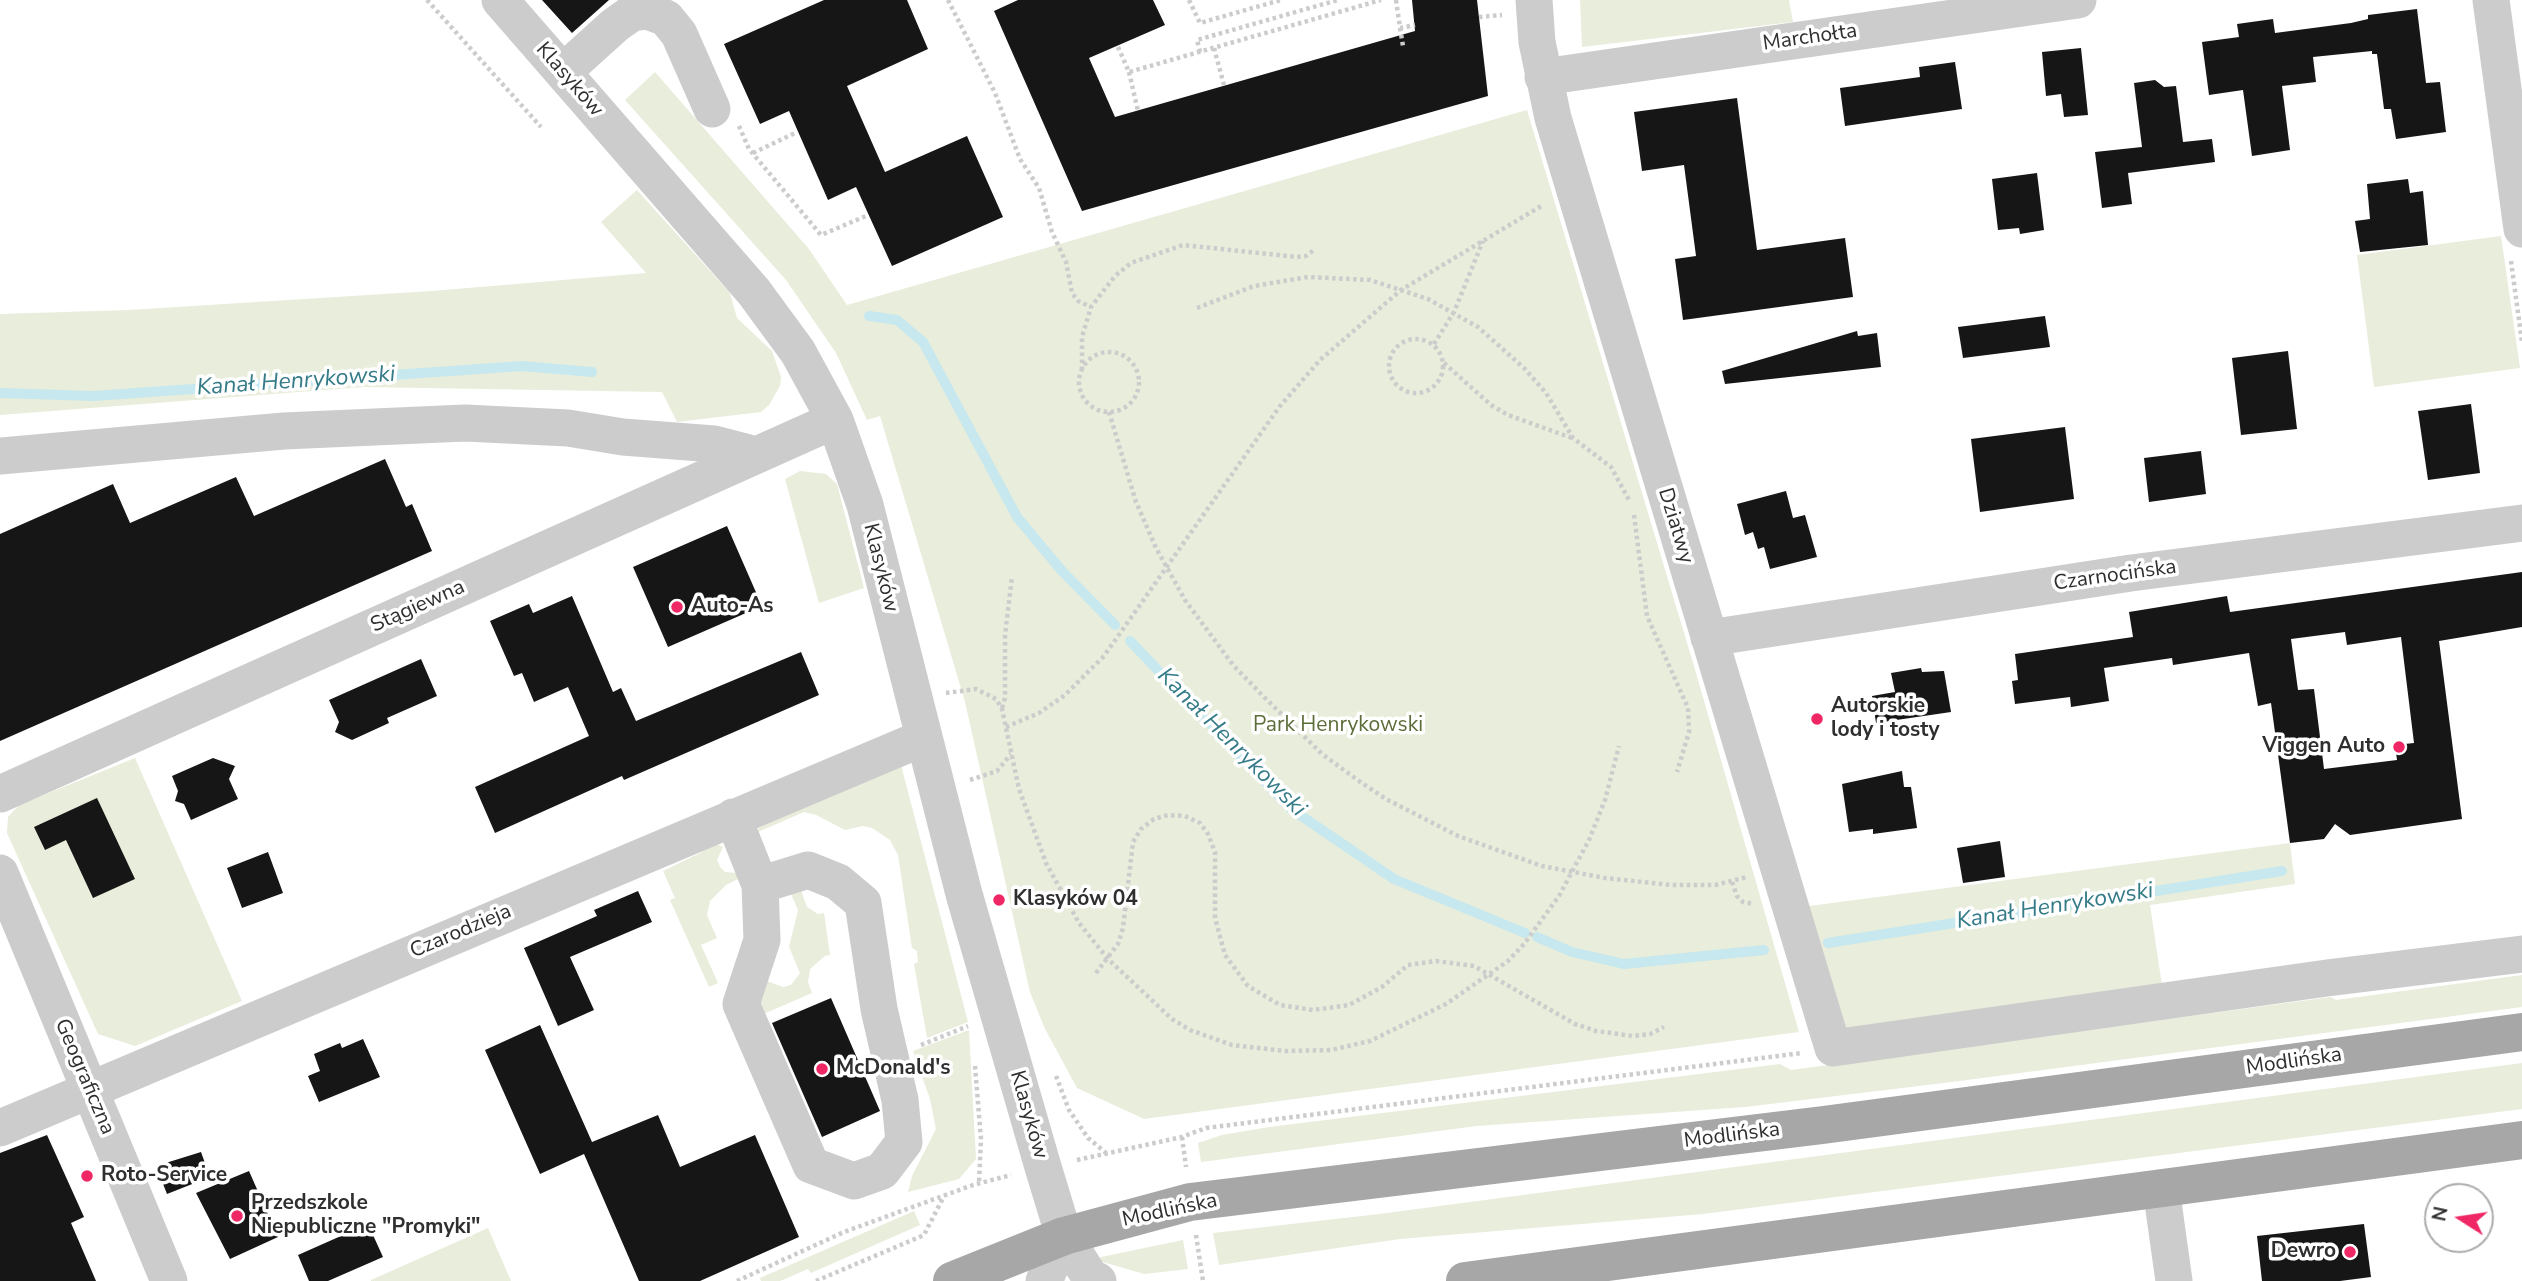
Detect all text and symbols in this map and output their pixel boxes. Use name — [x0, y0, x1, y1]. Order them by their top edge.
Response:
street label: Marchołta — [1761, 19, 1859, 57]
street label: Klasyków — [530, 38, 608, 122]
water label: Kanał Henrykowski — [196, 361, 396, 403]
street label: Dziatwy — [1652, 485, 1698, 567]
street label: Klasyków — [857, 521, 903, 615]
street label: Czarnocińska — [2052, 555, 2178, 597]
street label: Stągiewna — [367, 575, 469, 639]
place label: Auto-As — [691, 594, 774, 620]
marker: Auto-As — [669, 599, 685, 615]
water label: Kanał Henrykowski — [1151, 663, 1311, 823]
place label: Autorskie lody i tosty — [1831, 694, 1940, 744]
marker: Autorskie lody i tosty — [1809, 711, 1825, 727]
park label: Park Henrykowski — [1253, 713, 1423, 739]
place label: Viggen Auto — [2262, 734, 2385, 760]
marker: Viggen Auto — [2391, 739, 2407, 755]
water label: Kanał Henrykowski — [1955, 878, 2155, 936]
place label: Klasyków 04 — [1013, 887, 1138, 913]
marker: Klasyków 04 — [991, 892, 1007, 908]
street label: Czarodzieja — [407, 899, 515, 965]
street label: Geograficzna — [48, 1015, 120, 1139]
street label: Modlińska — [2244, 1043, 2344, 1081]
place label: McDonald's — [836, 1056, 951, 1082]
marker: McDonald's — [814, 1061, 830, 1077]
street label: Klasyków — [1003, 1068, 1053, 1162]
street label: Modlińska — [1683, 1118, 1781, 1154]
place label: Roto-Service — [101, 1163, 227, 1189]
marker: Roto-Service — [79, 1168, 95, 1184]
north arrow — [2424, 1183, 2494, 1253]
street label: Modlińska — [1120, 1189, 1220, 1233]
place label: Przedszkole Niepubliczne "Promyki" — [251, 1191, 480, 1241]
text: N — [2426, 1204, 2455, 1224]
marker: Przedszkole Niepubliczne "Promyki" — [229, 1208, 245, 1224]
place label: Dewro — [2271, 1239, 2336, 1265]
marker: Dewro — [2342, 1244, 2358, 1260]

